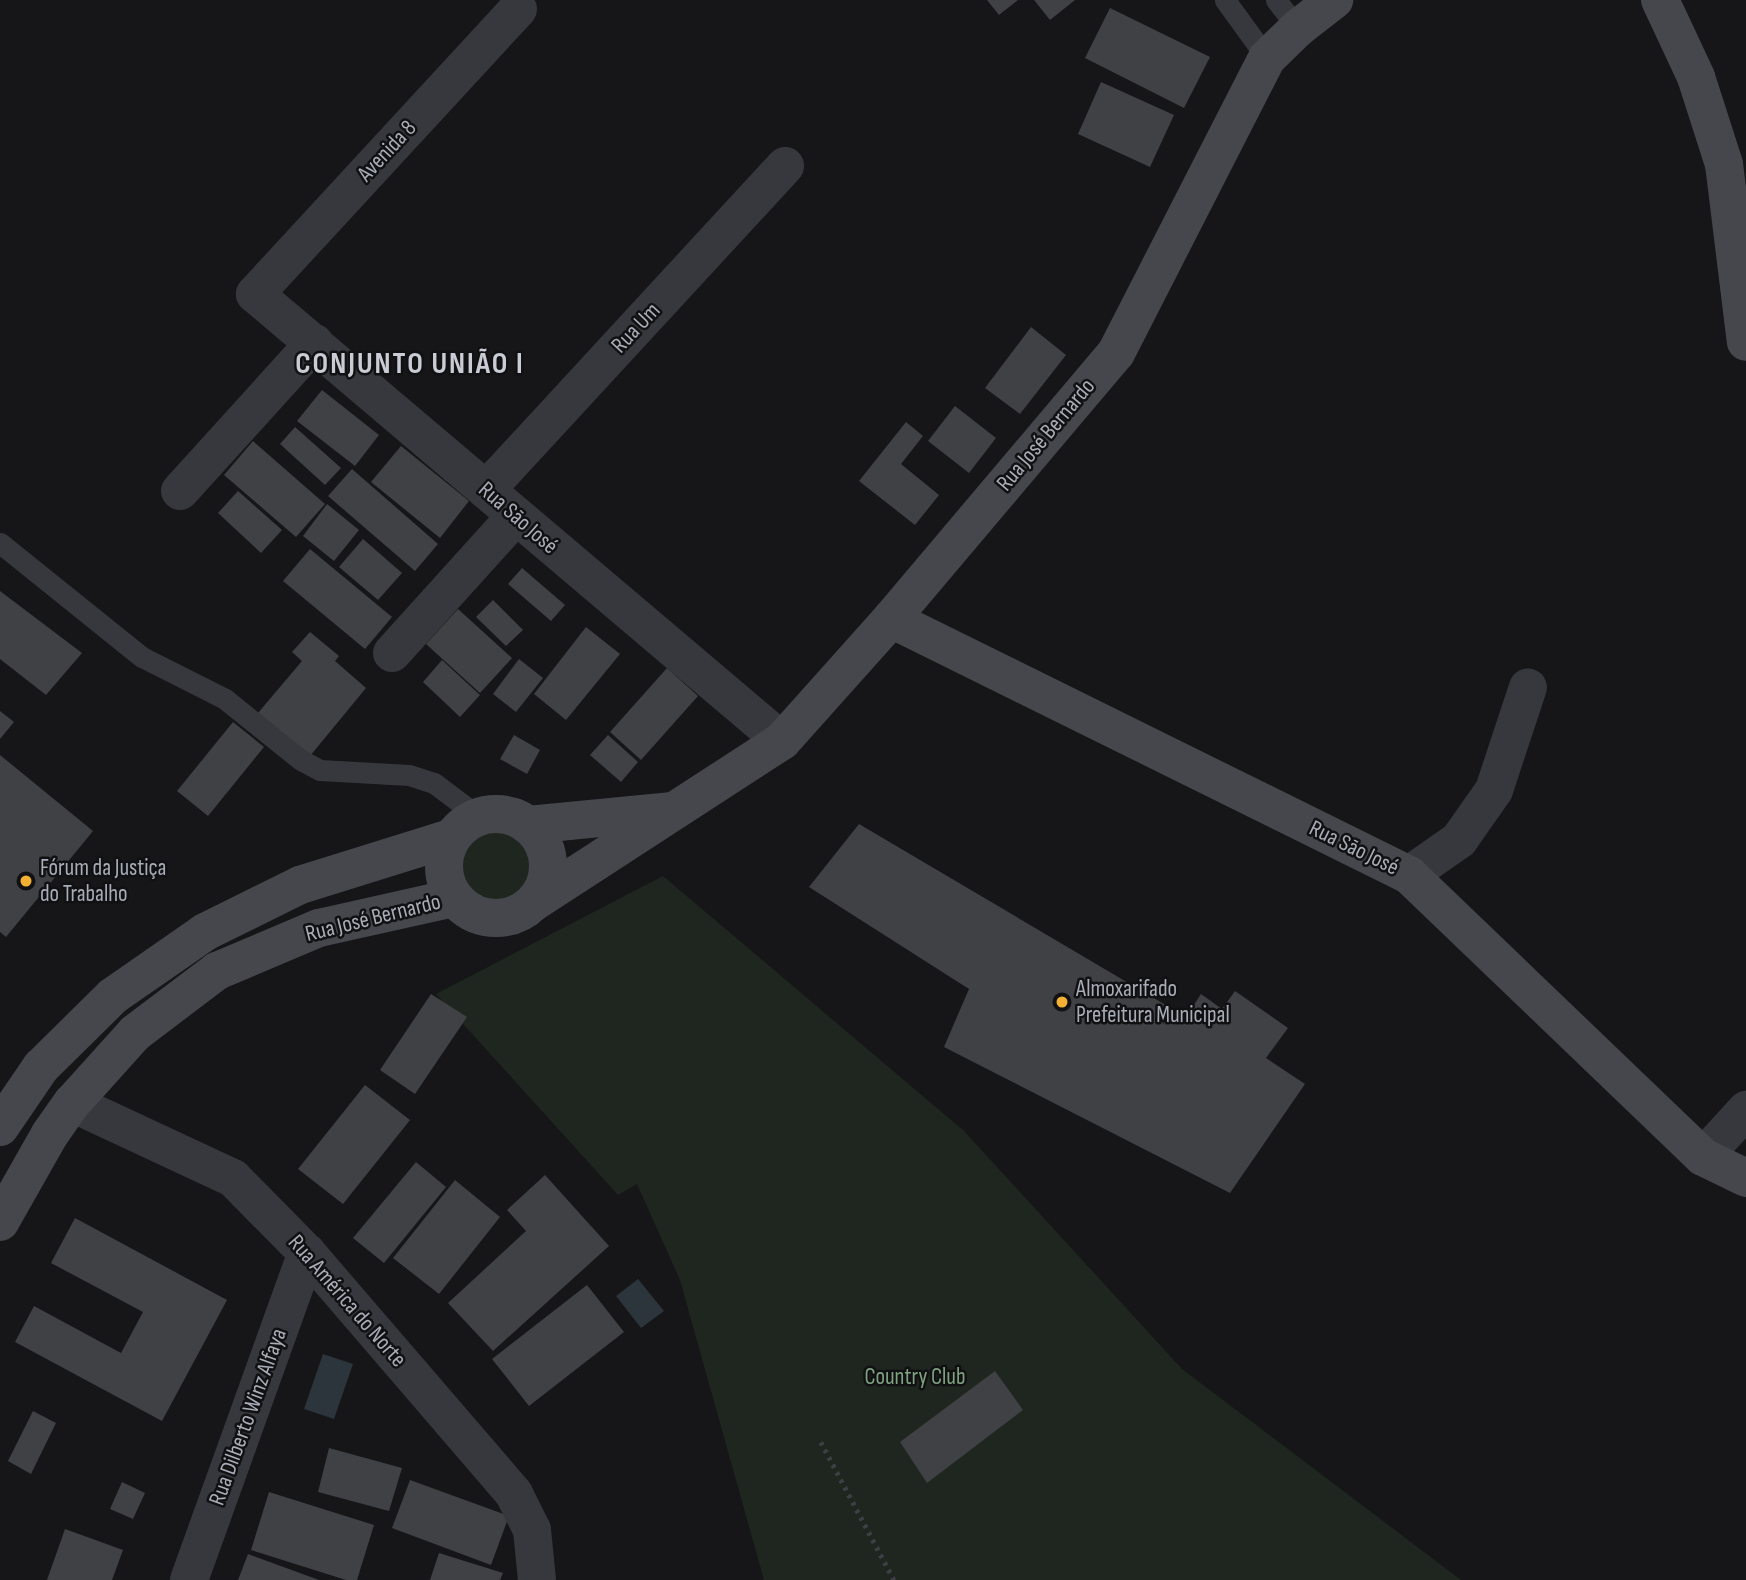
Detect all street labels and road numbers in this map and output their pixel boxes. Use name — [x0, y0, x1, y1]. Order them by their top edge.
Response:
street label: Avenida 8 — [352, 115, 422, 187]
street label: Rua Um — [606, 297, 666, 359]
street label: Rua José Bernardo — [991, 373, 1101, 497]
street label: Rua São José — [473, 476, 563, 560]
street label: Rua São José — [1305, 814, 1403, 882]
street label: Rua José Bernardo — [303, 888, 443, 948]
street label: Rua América do Norte — [282, 1229, 412, 1373]
street label: Rua Dilberto Winz Alfaya — [203, 1325, 293, 1509]

